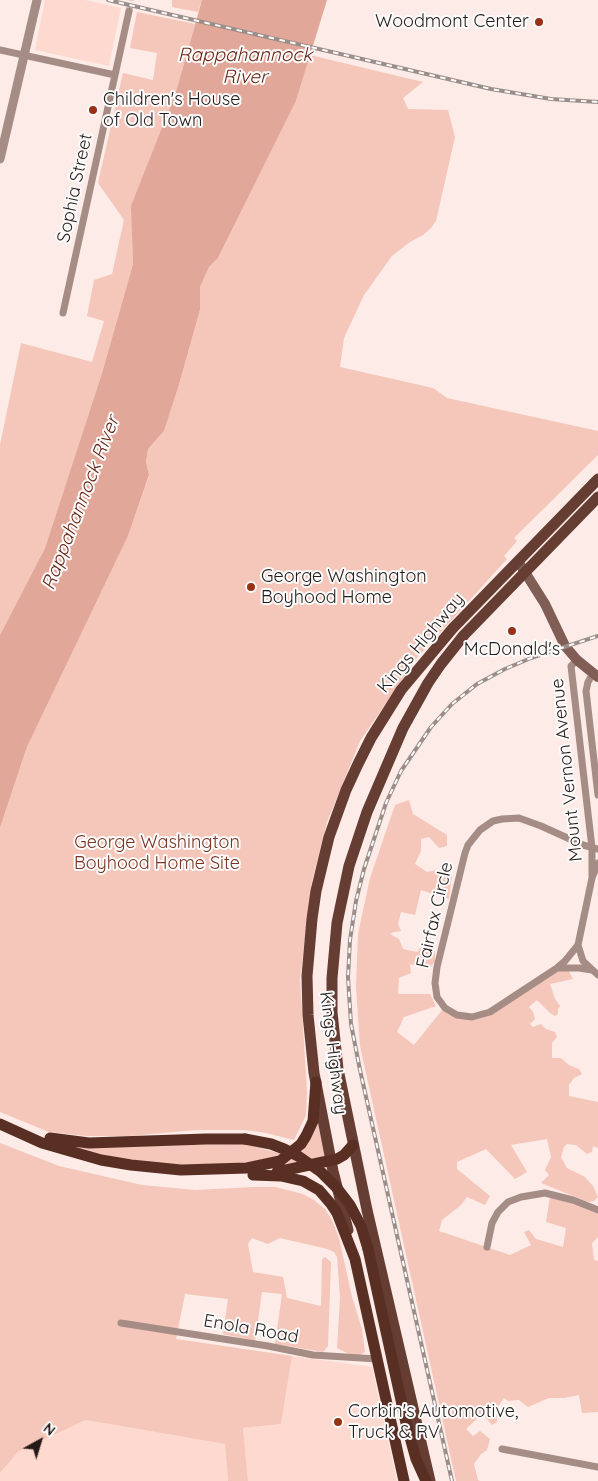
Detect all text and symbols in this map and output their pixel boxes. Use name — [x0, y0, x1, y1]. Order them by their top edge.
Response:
place label: Woodmont Center — [375, 11, 529, 33]
marker: Woodmont Center — [533, 16, 545, 28]
water label: Rappahannock River — [178, 44, 312, 88]
place label: Children's House of Old Town — [103, 89, 240, 132]
marker: Children's House of Old Town — [87, 104, 99, 116]
street label: Sophia Street — [53, 131, 97, 245]
water label: Rappahannock River — [37, 413, 125, 593]
place label: George Washington Boyhood Home — [261, 566, 427, 608]
marker: George Washington Boyhood Home — [245, 581, 257, 593]
street label: Kings Highway — [373, 589, 469, 697]
marker: McDonald's — [506, 625, 518, 637]
place label: McDonald's — [464, 639, 560, 661]
street label: Mount Vernon Avenue — [547, 677, 587, 863]
park label: George Washington Boyhood Home Site — [74, 832, 240, 874]
street label: Fairfax Circle — [412, 860, 458, 970]
street label: Kings Highway — [315, 990, 351, 1116]
street label: Enola Road — [202, 1310, 300, 1348]
place label: Corbin's Automotive, Truck & RV — [348, 1401, 518, 1444]
north arrow — [15, 1416, 65, 1466]
marker: Corbin's Automotive, Truck & RV — [332, 1416, 344, 1428]
text: N — [40, 1419, 59, 1440]

